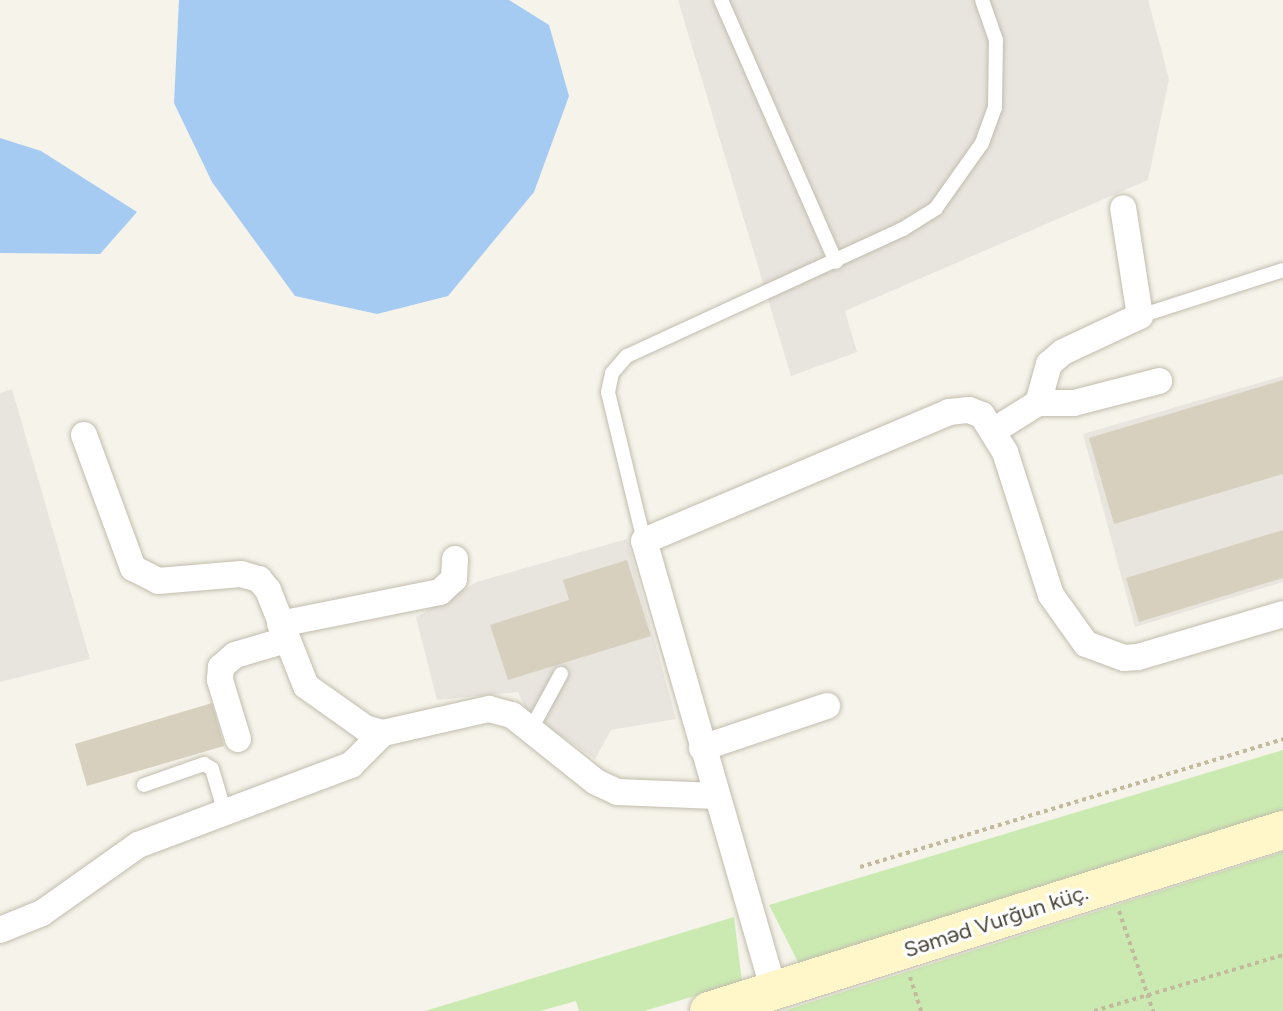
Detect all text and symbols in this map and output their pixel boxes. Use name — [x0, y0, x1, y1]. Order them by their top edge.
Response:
street label: Səməd Vurğun küç. — [901, 879, 1091, 963]

